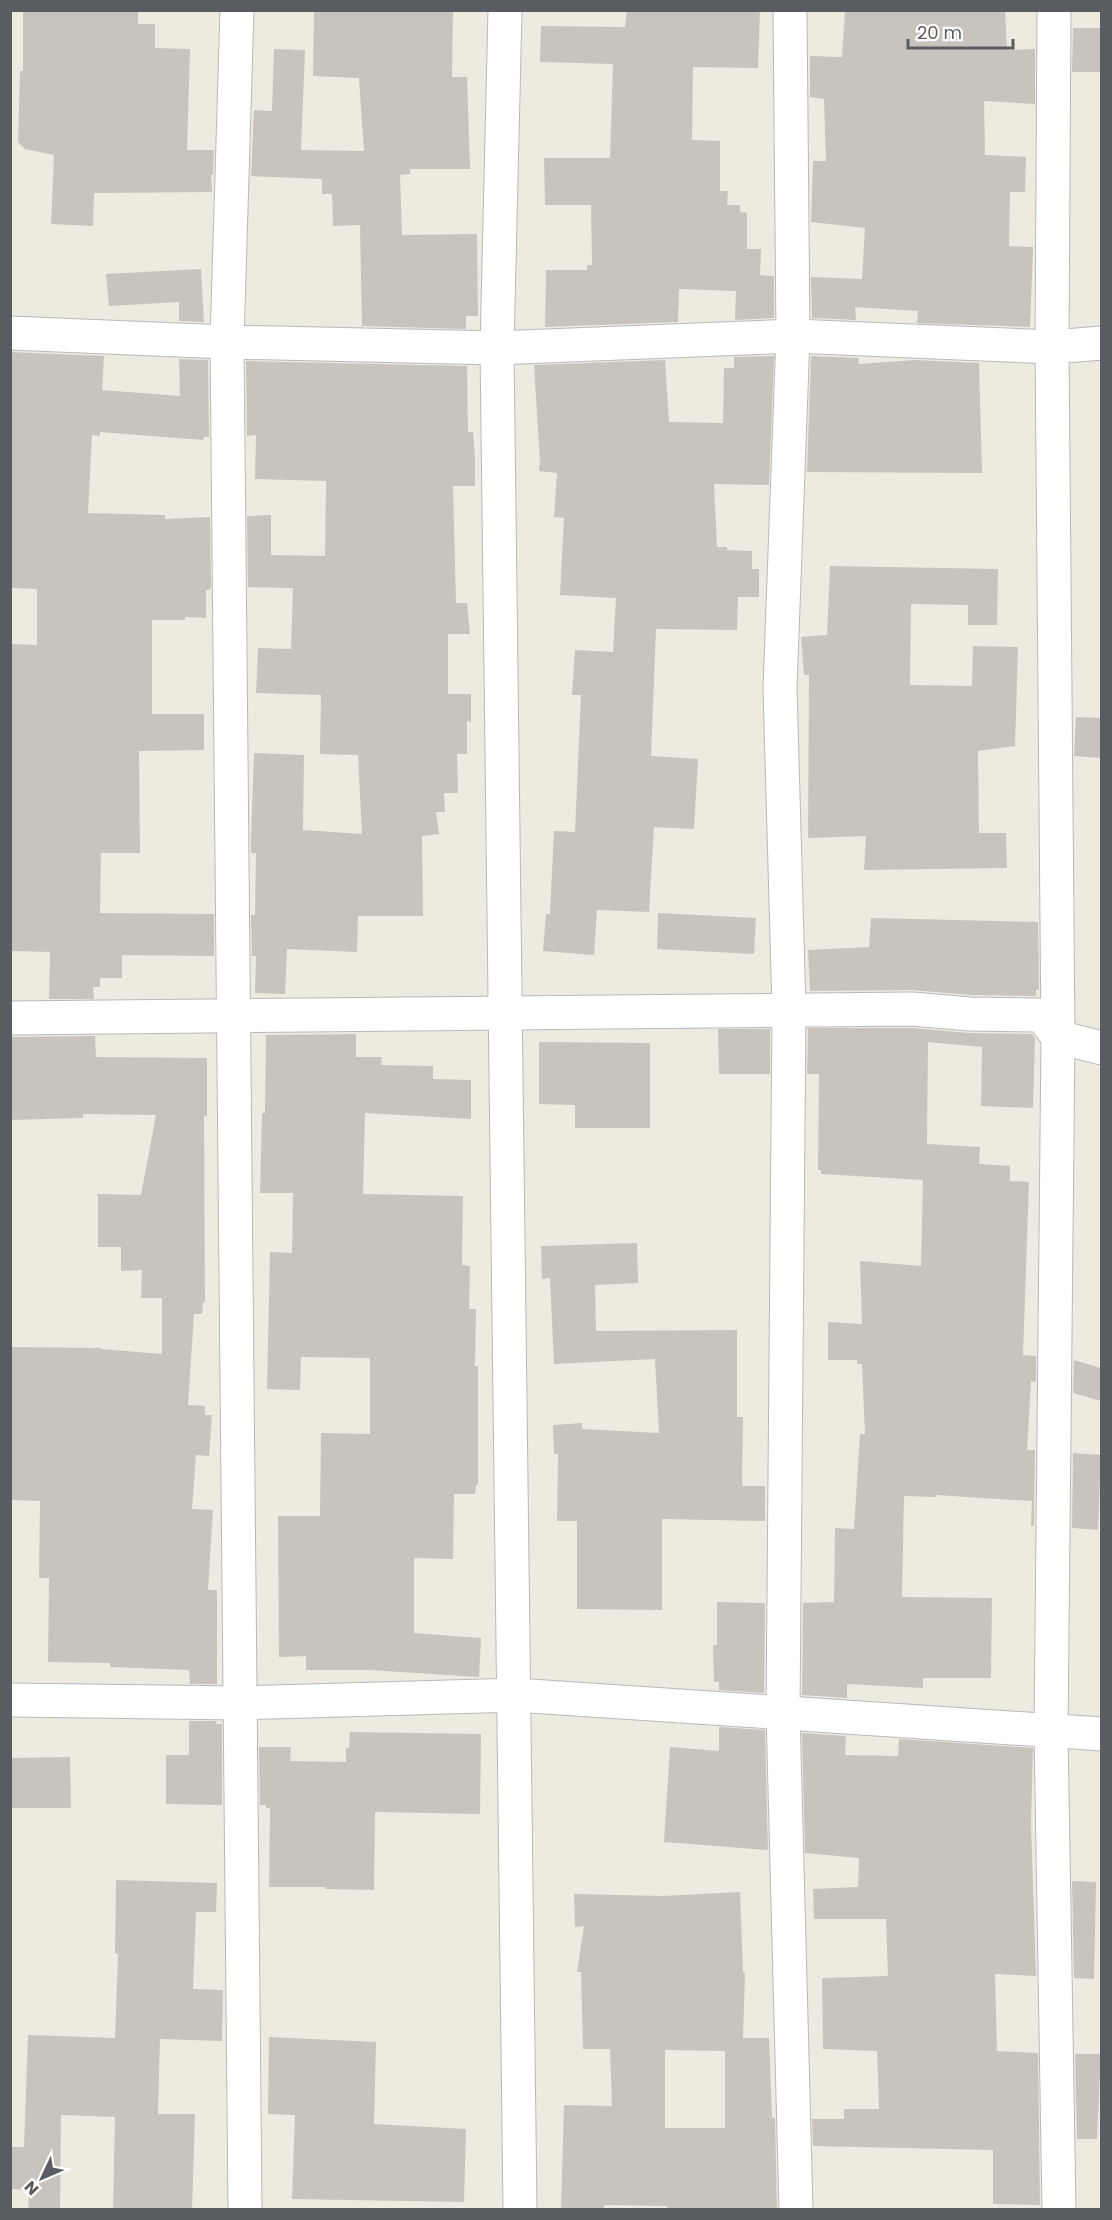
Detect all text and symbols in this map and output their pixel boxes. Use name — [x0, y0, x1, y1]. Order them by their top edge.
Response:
scale bar — [908, 12, 1013, 50]
text: 20 m — [917, 20, 962, 45]
north arrow — [12, 2148, 72, 2208]
text: N — [19, 2176, 44, 2200]

